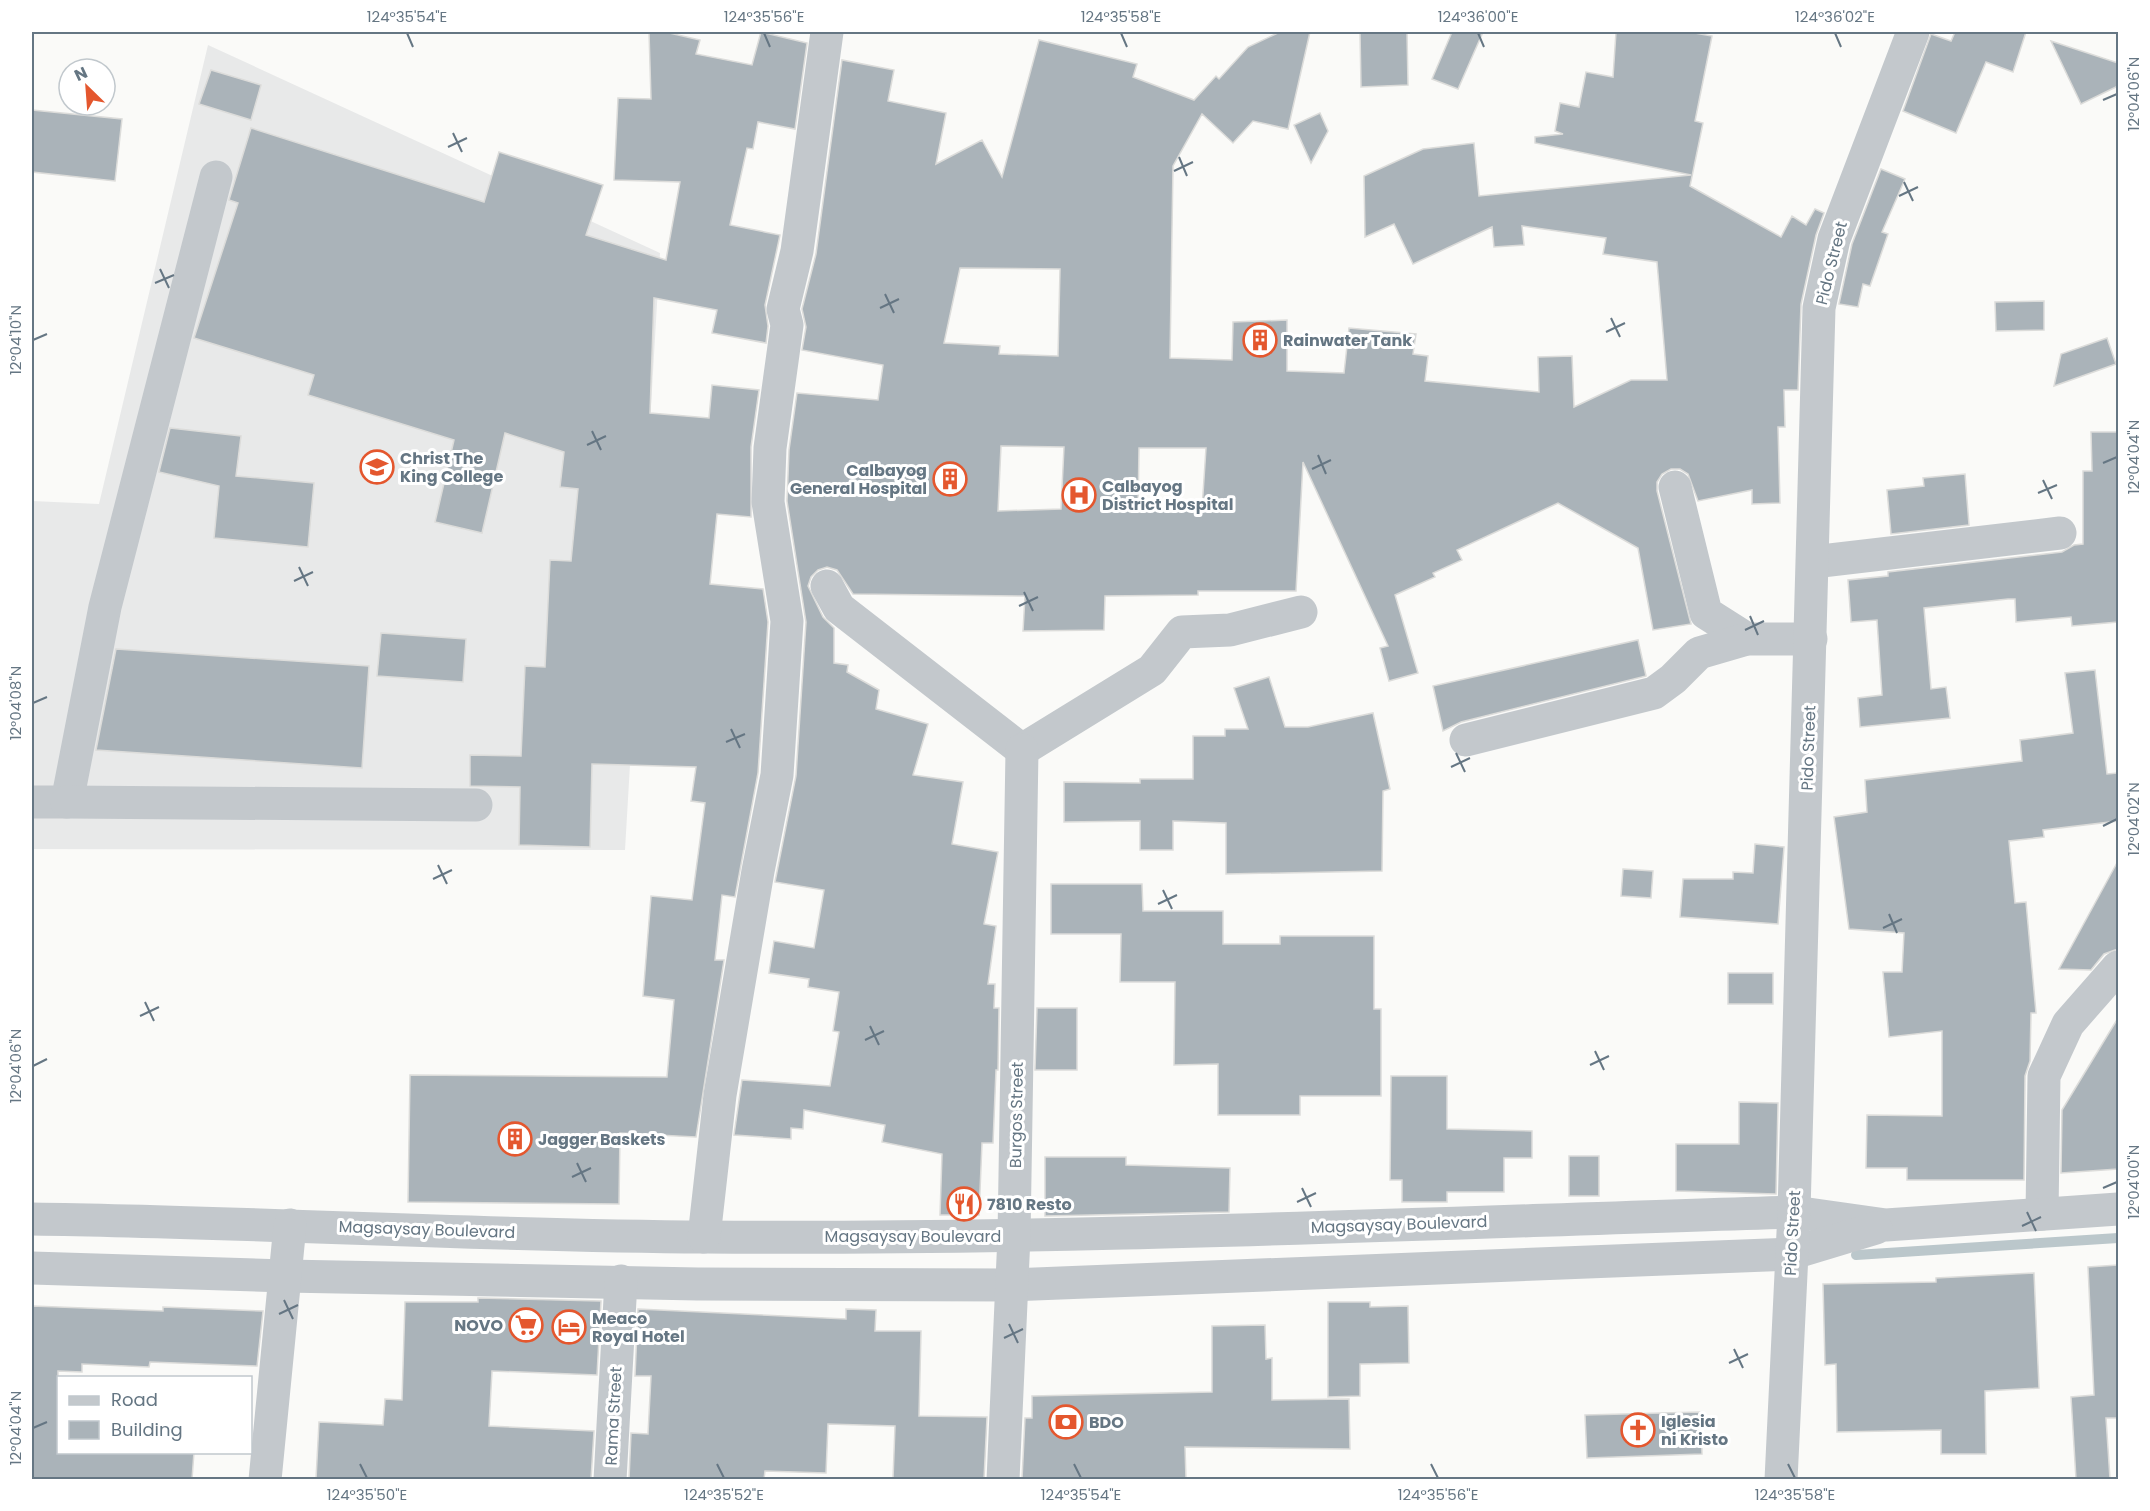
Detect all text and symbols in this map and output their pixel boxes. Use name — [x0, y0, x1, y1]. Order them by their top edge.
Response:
text: 124°35'54"E — [367, 6, 447, 27]
text: 124°35'56"E — [724, 6, 804, 27]
text: 124°35'58"E — [1081, 6, 1161, 27]
text: 124°36'00"E — [1438, 6, 1518, 27]
text: 124°36'02"E — [1795, 6, 1875, 27]
north arrow — [57, 57, 117, 117]
text: 12°04'06"N — [2123, 57, 2144, 131]
text: N — [71, 61, 91, 87]
street label: Pido Street — [1810, 219, 1853, 307]
text: 12°04'10"N — [5, 305, 26, 375]
building icon: Rainwater Tank — [1242, 322, 1278, 358]
place label: Rainwater Tank — [1283, 329, 1412, 352]
text: 12°04'04"N — [2123, 420, 2144, 494]
place label: Christ The King College — [400, 447, 503, 488]
school or university icon: Christ The King College — [359, 449, 395, 485]
place label: Calbayog General Hospital — [790, 459, 927, 500]
building icon: Calbayog General Hospital — [932, 461, 968, 497]
place label: Calbayog District Hospital — [1102, 475, 1233, 516]
hospital icon: Calbayog District Hospital — [1061, 477, 1097, 513]
text: 12°04'08"N — [5, 666, 26, 740]
street label: Pido Street — [1796, 705, 1821, 791]
text: 12°04'02"N — [2123, 782, 2144, 856]
text: 12°04'06"N — [5, 1029, 26, 1103]
street label: Burgos Street — [1004, 1061, 1029, 1168]
building icon: Jagger Baskets — [497, 1121, 533, 1157]
place label: Jagger Baskets — [538, 1128, 666, 1151]
text: 12°04'00"N — [2123, 1145, 2144, 1219]
restaurant icon: 7810 Resto — [946, 1186, 982, 1222]
street label: Pido Street — [1779, 1190, 1806, 1276]
place label: 7810 Resto — [987, 1193, 1072, 1216]
street label: Magsaysay Boulevard — [1310, 1210, 1488, 1239]
street label: Magsaysay Boulevard — [338, 1215, 516, 1244]
street label: Magsaysay Boulevard — [825, 1225, 1001, 1248]
supermarket icon: NOVO — [508, 1307, 544, 1343]
place label: Meaco Royal Hotel — [592, 1307, 685, 1348]
hotel icon: Meaco Royal Hotel — [551, 1309, 587, 1345]
place label: NOVO — [454, 1314, 503, 1337]
street label: Rama Street — [599, 1366, 628, 1466]
legend — [57, 1376, 252, 1454]
text: Road — [111, 1387, 158, 1412]
text: 12°04'04"N — [5, 1391, 26, 1465]
bank icon: BDO — [1048, 1404, 1084, 1440]
place label: Iglesia ni Kristo — [1661, 1410, 1728, 1451]
place label: BDO — [1089, 1411, 1124, 1434]
church icon: Iglesia ni Kristo — [1620, 1412, 1656, 1448]
text: Building — [111, 1417, 183, 1442]
text: 124°35'50"E — [327, 1484, 407, 1505]
text: 124°35'52"E — [684, 1484, 764, 1505]
text: 124°35'54"E — [1041, 1484, 1121, 1505]
text: 124°35'56"E — [1398, 1484, 1478, 1505]
text: 124°35'58"E — [1755, 1484, 1835, 1505]

